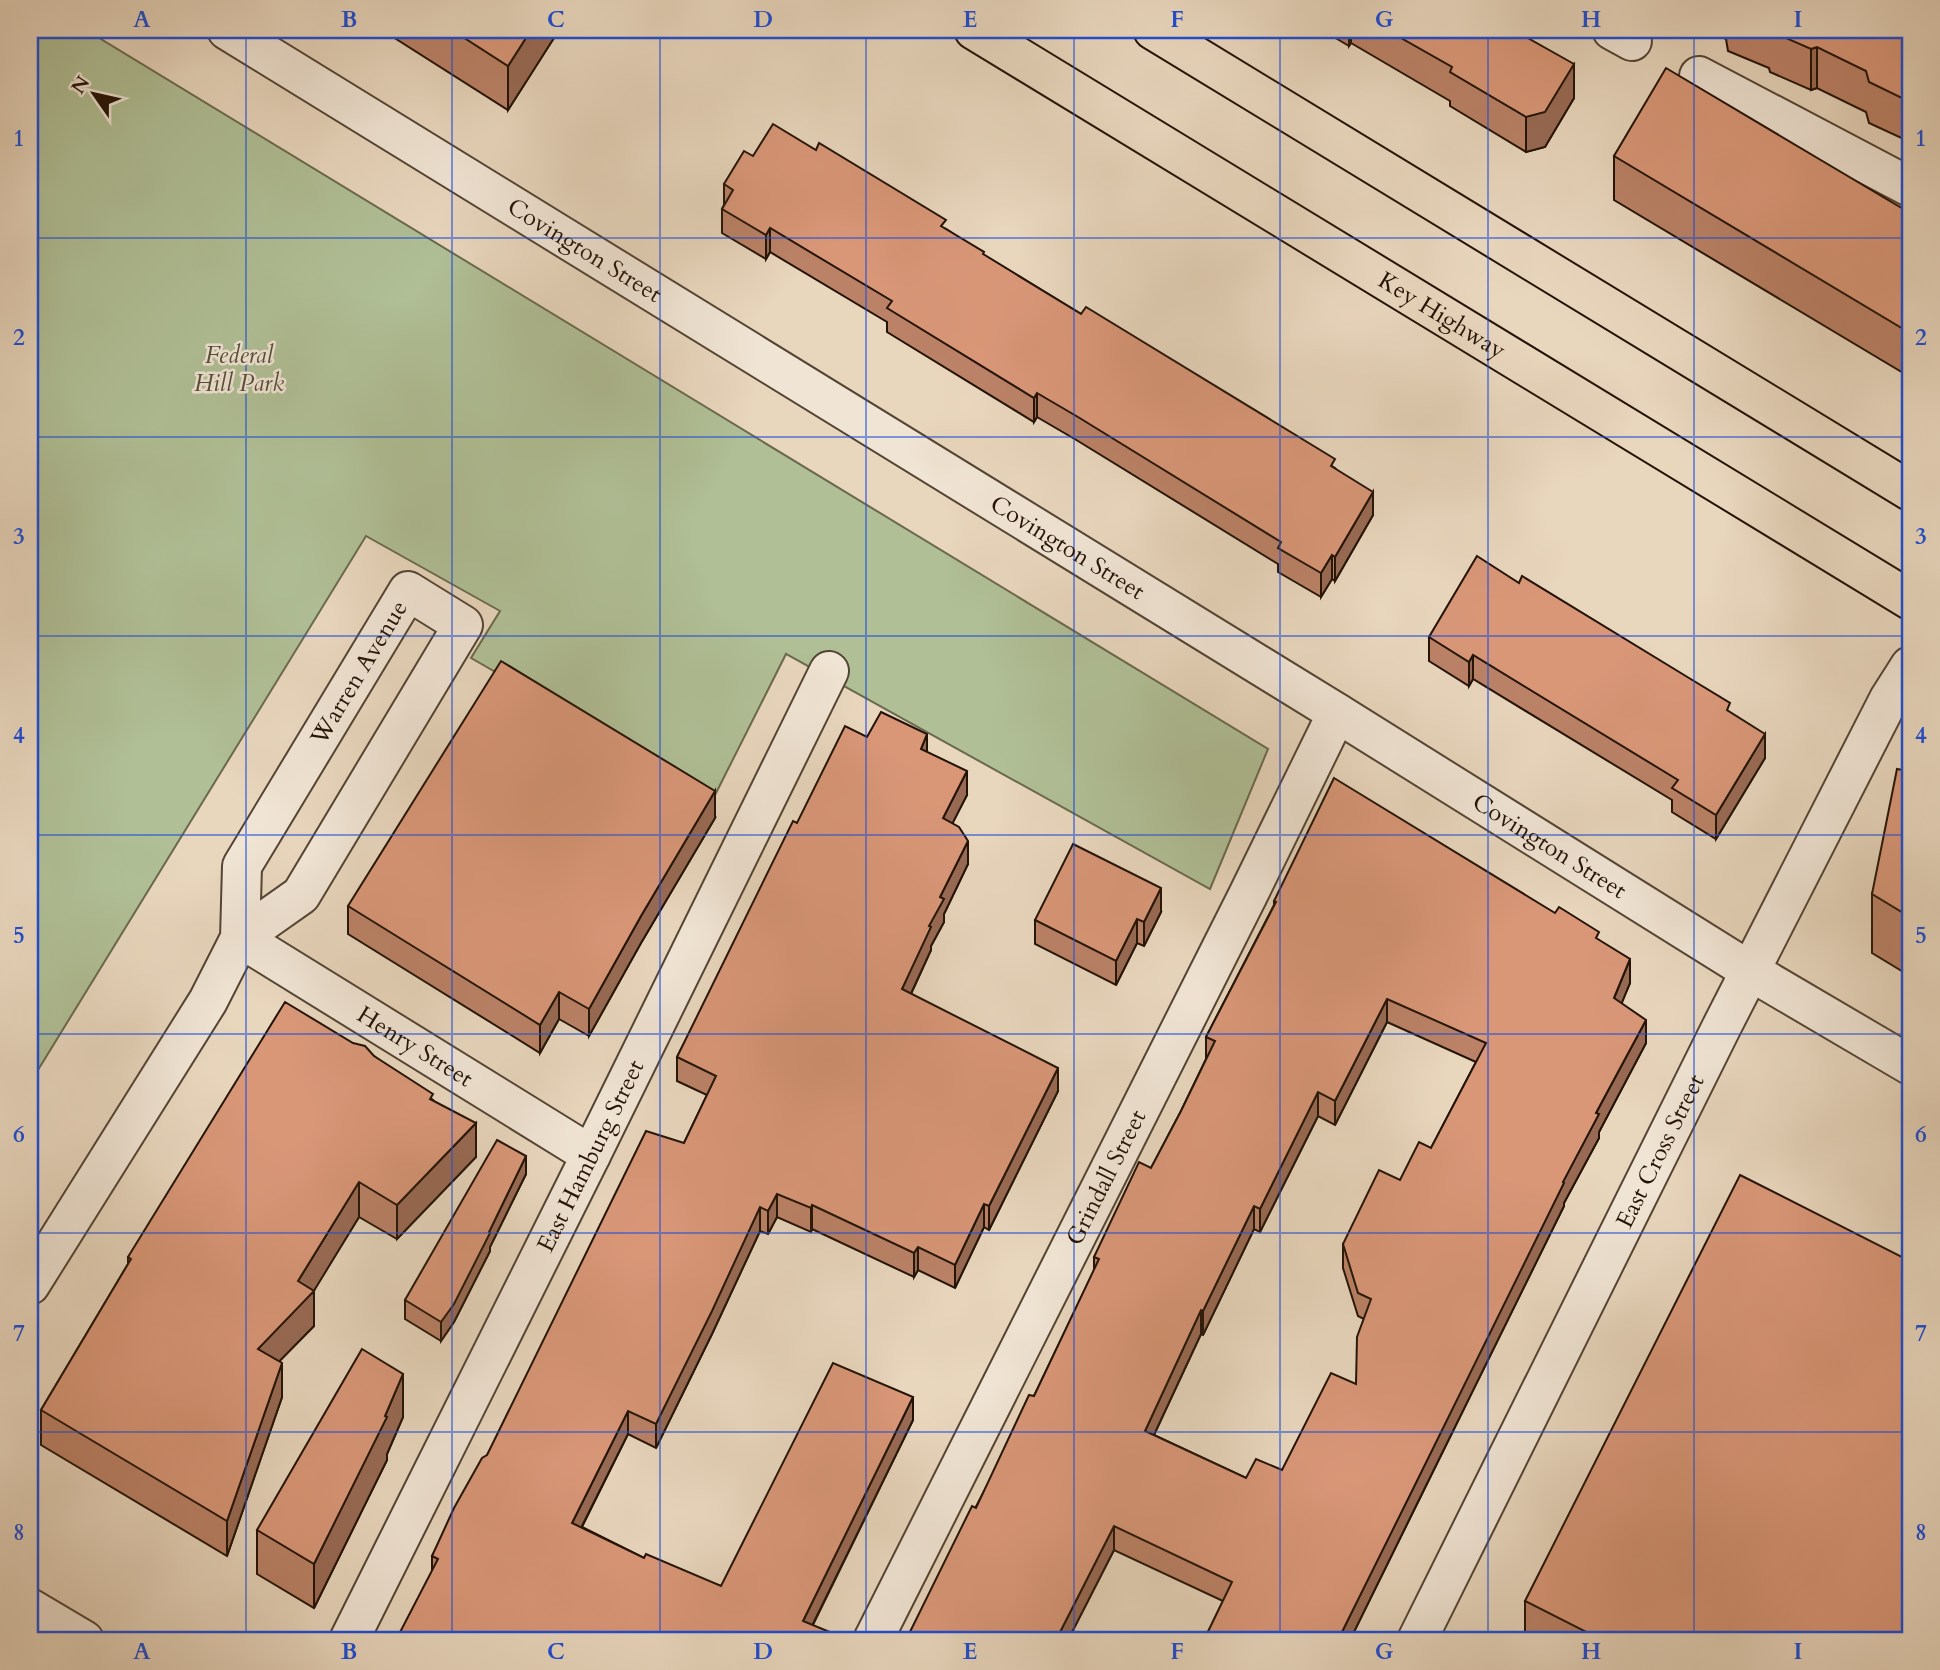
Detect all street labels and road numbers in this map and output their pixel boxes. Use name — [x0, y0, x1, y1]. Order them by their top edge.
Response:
street label: Covington Street — [501, 190, 669, 310]
street label: Key Highway — [1372, 264, 1512, 367]
street label: Covington Street — [984, 487, 1151, 608]
street label: Warren Avenue — [302, 594, 415, 752]
street label: Covington Street — [1466, 785, 1633, 907]
street label: Henry Street — [351, 998, 480, 1095]
street label: East Hamburg Street — [529, 1054, 652, 1257]
street label: East Cross Street — [1608, 1068, 1712, 1233]
street label: Grindall Street — [1058, 1104, 1154, 1251]

